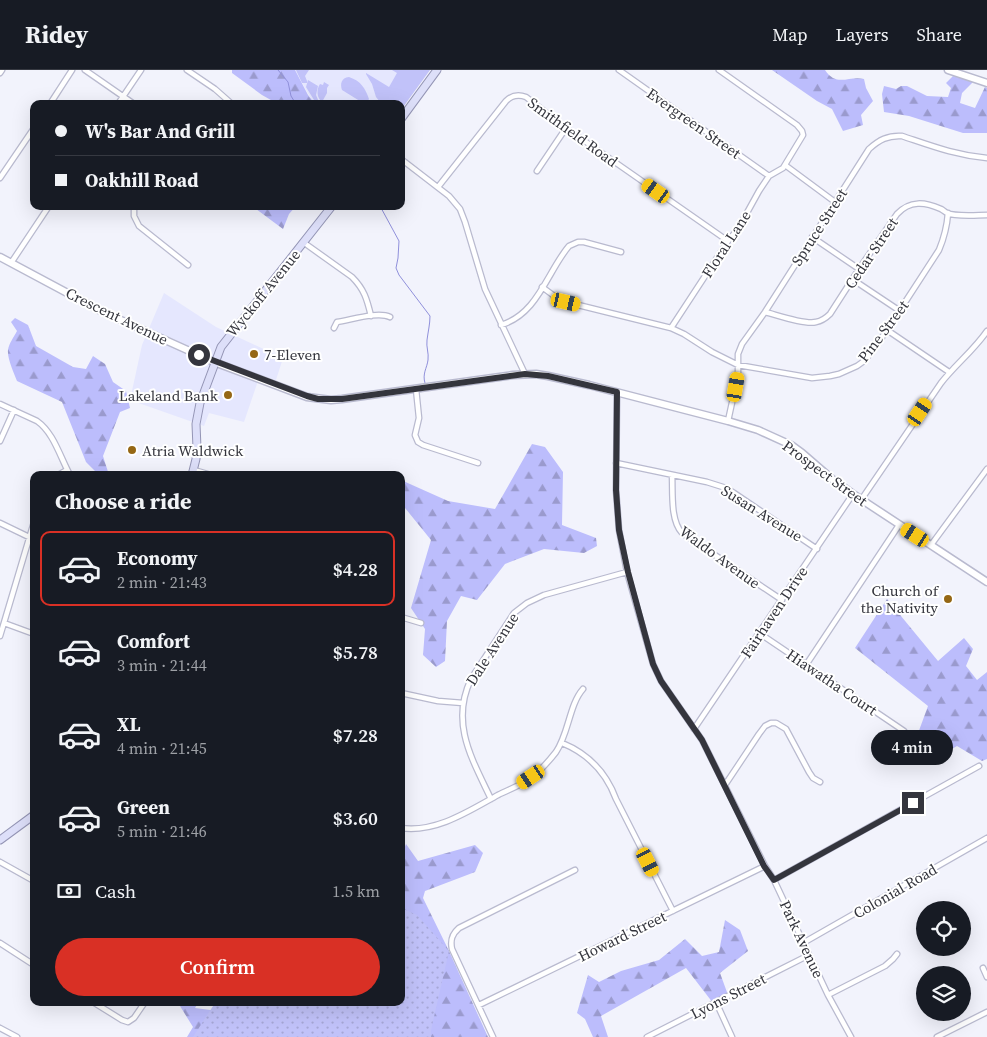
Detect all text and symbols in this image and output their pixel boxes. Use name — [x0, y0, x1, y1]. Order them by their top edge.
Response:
text: Ridey — [25, 18, 88, 51]
text: Map — [772, 22, 807, 47]
text: Layers — [835, 22, 888, 47]
text: Share — [916, 22, 962, 47]
street label: Evergreen Street — [643, 83, 745, 163]
street label: Smithfield Road — [524, 92, 623, 172]
text: W's Bar And Grill — [85, 118, 235, 144]
text: Oakhill Road — [85, 167, 198, 193]
car — [639, 176, 672, 206]
street label: Spruce Street — [786, 184, 852, 270]
street label: Floral Lane — [696, 206, 756, 282]
street label: Cedar Street — [839, 213, 903, 293]
street label: Wyckoff Avenue — [221, 245, 305, 341]
street label: Crescent Avenue — [62, 282, 172, 350]
car — [549, 291, 582, 313]
street label: Pine Street — [853, 296, 913, 366]
route start — [188, 344, 210, 366]
place label: 7-Eleven — [264, 344, 321, 365]
marker: 7-Eleven — [248, 348, 260, 360]
car — [726, 371, 745, 403]
place label: Lakeland Bank — [119, 385, 219, 406]
marker: Lakeland Bank — [222, 389, 234, 401]
car — [905, 395, 934, 429]
street label: Prospect Street — [778, 435, 872, 511]
place label: Atria Waldwick — [142, 440, 244, 461]
marker: Atria Waldwick — [126, 444, 138, 456]
street label: Susan Avenue — [717, 480, 807, 547]
text: Choose a ride — [55, 486, 192, 516]
street label: Waldo Avenue — [675, 521, 765, 594]
car — [898, 521, 931, 549]
text: Economy — [117, 545, 198, 571]
icon: car — [57, 546, 102, 591]
text: $4.28 — [333, 556, 378, 582]
street label: Fairhaven Drive — [736, 562, 813, 662]
text: 2 min · 21:43 — [117, 571, 207, 593]
place label: Church of the Nativity — [861, 580, 940, 618]
marker: Church of the Nativity — [942, 593, 954, 605]
street label: Dale Avenue — [461, 608, 524, 690]
text: Comfort — [117, 628, 190, 654]
icon: car — [57, 629, 102, 674]
text: $5.78 — [333, 639, 378, 665]
street label: Hiawatha Court — [782, 644, 882, 720]
text: 3 min · 21:44 — [117, 654, 207, 676]
text: XL — [117, 711, 140, 737]
icon: car — [57, 712, 102, 757]
text: $7.28 — [333, 722, 378, 748]
callout: 4 min — [872, 730, 954, 766]
text: 4 min — [891, 736, 933, 758]
text: 4 min · 21:45 — [117, 737, 207, 759]
car — [514, 762, 547, 792]
route end — [902, 792, 924, 814]
text: Green — [117, 794, 170, 820]
icon: car — [57, 795, 102, 840]
text: $3.60 — [333, 805, 378, 831]
text: 5 min · 21:46 — [117, 820, 207, 842]
car — [634, 845, 661, 879]
street label: Colonial Road — [849, 858, 941, 923]
icon: cash — [55, 877, 83, 905]
text: Cash — [95, 878, 136, 904]
text: 1.5 km — [332, 880, 380, 902]
street label: Park Avenue — [775, 897, 829, 982]
map controls — [916, 901, 971, 1021]
button: locate — [916, 901, 971, 956]
street label: Howard Street — [574, 906, 670, 966]
button: Confirm — [55, 938, 380, 996]
button: layers — [916, 966, 971, 1021]
street label: Lyons Street — [687, 968, 769, 1024]

